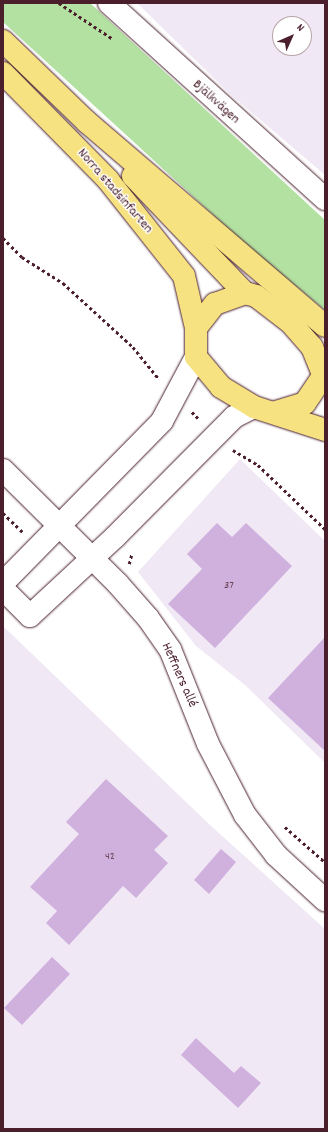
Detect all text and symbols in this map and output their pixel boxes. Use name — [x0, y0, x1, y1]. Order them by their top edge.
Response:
north arrow — [272, 16, 312, 56]
text: N — [292, 21, 307, 36]
street label: Bjälkvägen — [189, 76, 243, 128]
street label: Norra stadsinfarten — [74, 145, 156, 237]
house number: 37 — [224, 579, 234, 593]
street label: Heffners allé — [157, 640, 201, 710]
house number: 42 — [105, 850, 115, 864]

